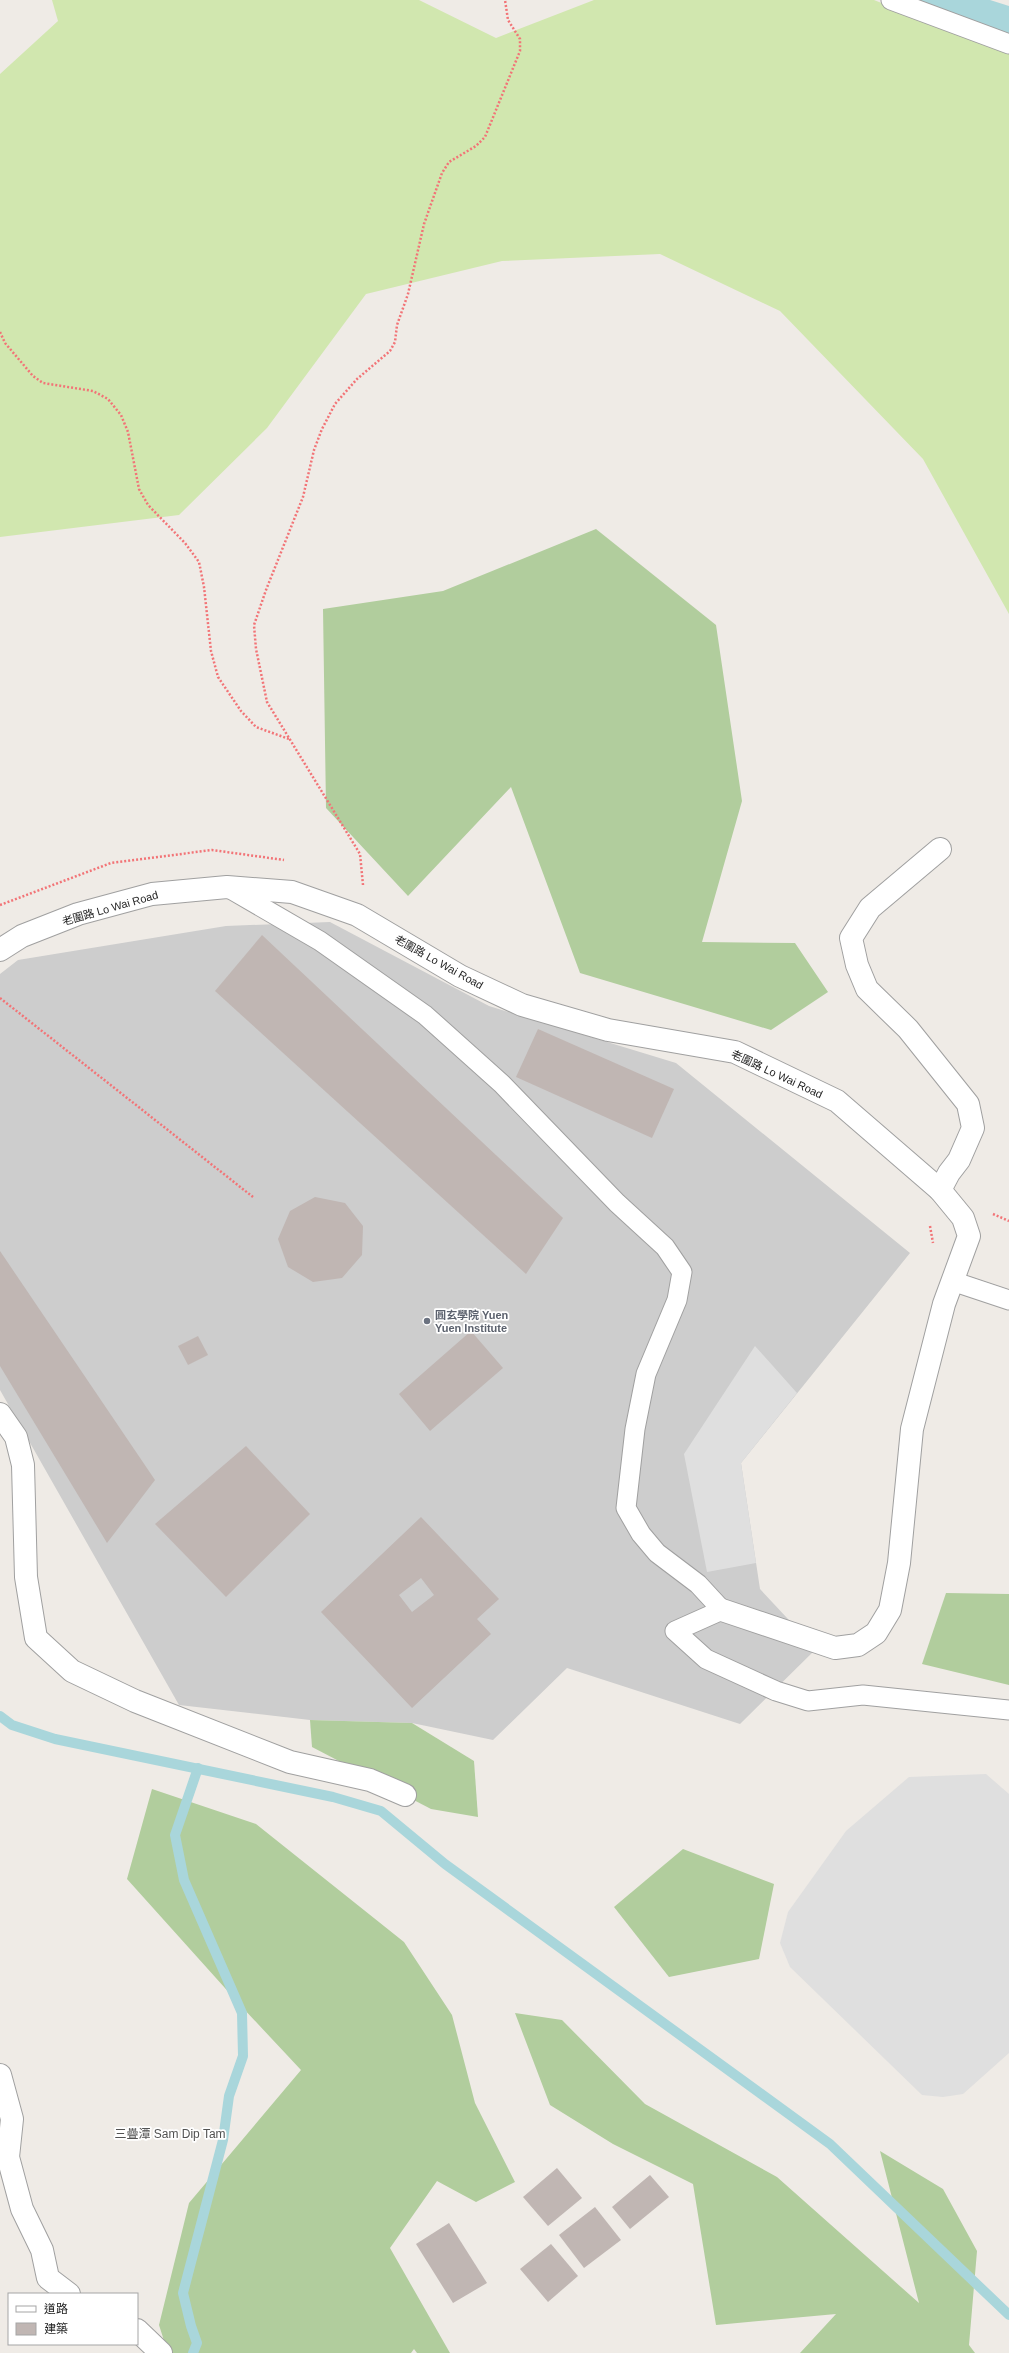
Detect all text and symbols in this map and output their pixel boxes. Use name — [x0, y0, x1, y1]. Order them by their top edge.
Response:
street label: 老圍路 Lo Wai Road — [61, 889, 159, 927]
street label: 老圍路 Lo Wai Road — [393, 933, 485, 991]
street label: 老圍路 Lo Wai Road — [729, 1048, 825, 1100]
place label: 圓玄學院 Yuen Yuen Institute — [435, 1309, 509, 1334]
marker: 圓玄學院 Yuen Yuen Institute — [422, 1316, 432, 1326]
district label: 三疊潭 Sam Dip Tam — [114, 2127, 226, 2141]
legend — [8, 2293, 138, 2345]
text: 道路 — [44, 2302, 68, 2316]
text: 建築 — [44, 2322, 68, 2336]

